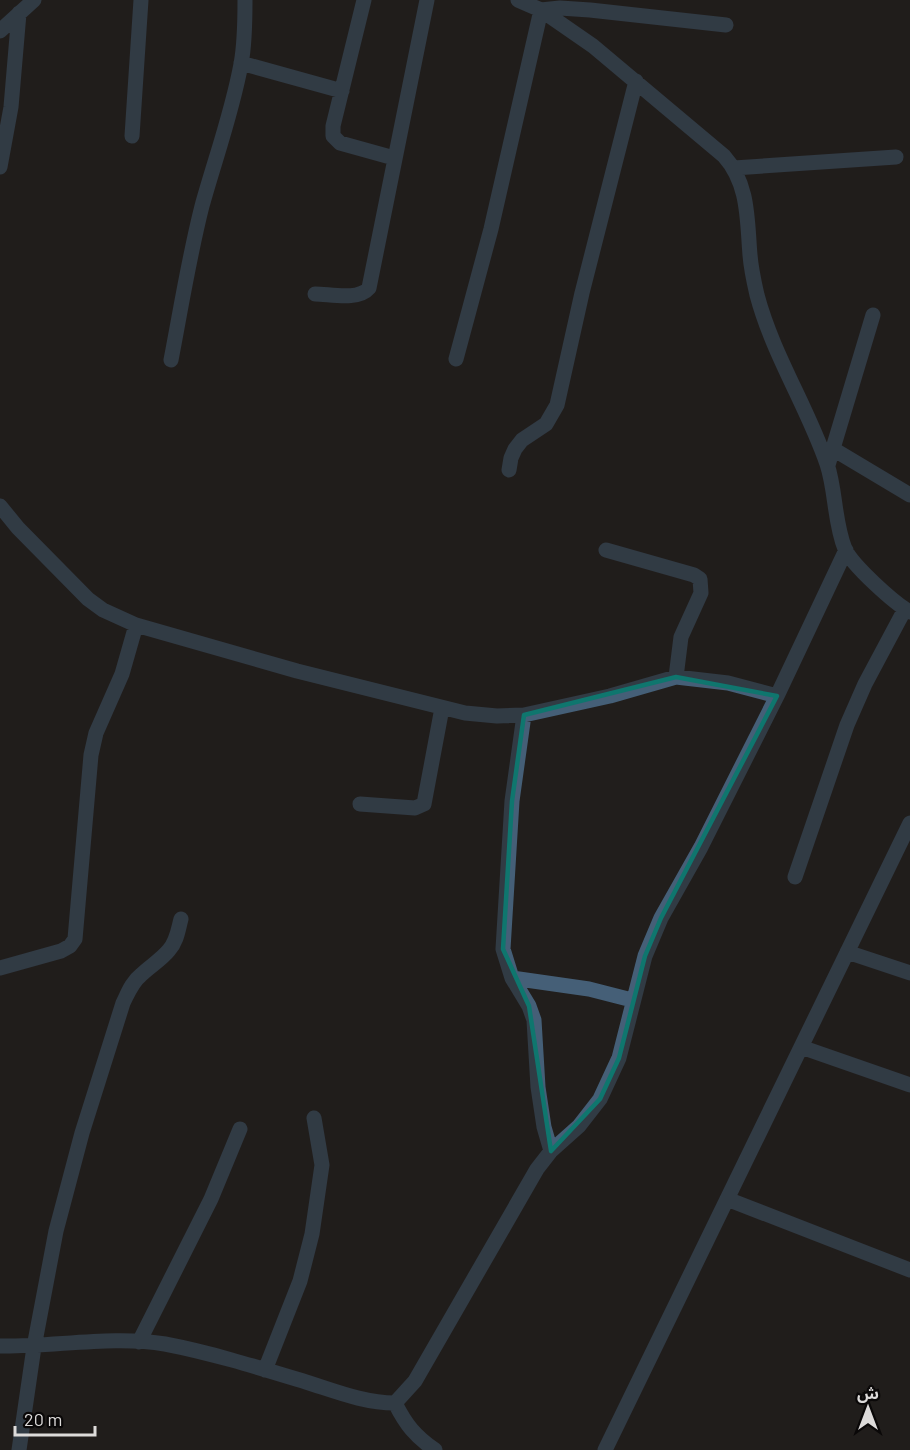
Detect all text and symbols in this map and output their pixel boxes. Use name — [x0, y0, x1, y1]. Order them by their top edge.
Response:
north arrow — [838, 1378, 898, 1438]
text: ش — [857, 1383, 879, 1403]
scale bar — [15, 1399, 94, 1437]
text: 20 m — [24, 1408, 62, 1430]

